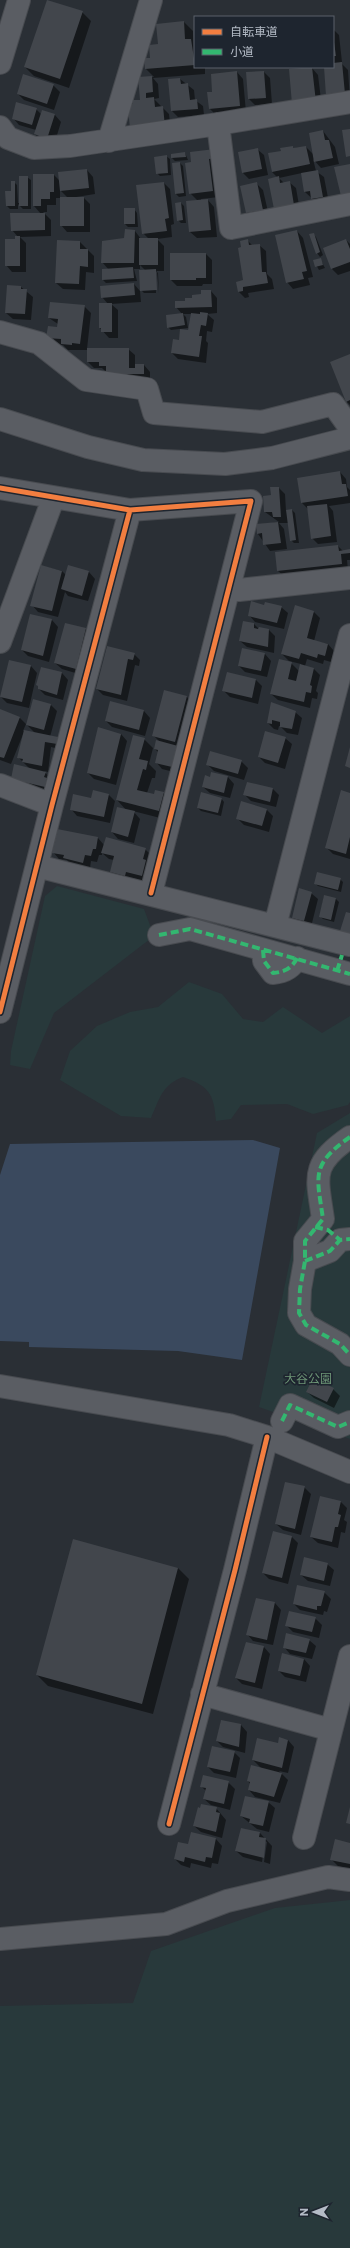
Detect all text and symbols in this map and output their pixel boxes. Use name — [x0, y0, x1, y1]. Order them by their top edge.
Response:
legend — [194, 16, 334, 68]
text: 自転車道 — [230, 24, 278, 38]
text: 小道 — [230, 44, 254, 58]
park label: 大谷公園 — [284, 1371, 332, 1385]
north arrow — [294, 2192, 334, 2232]
text: N — [297, 2208, 310, 2216]

